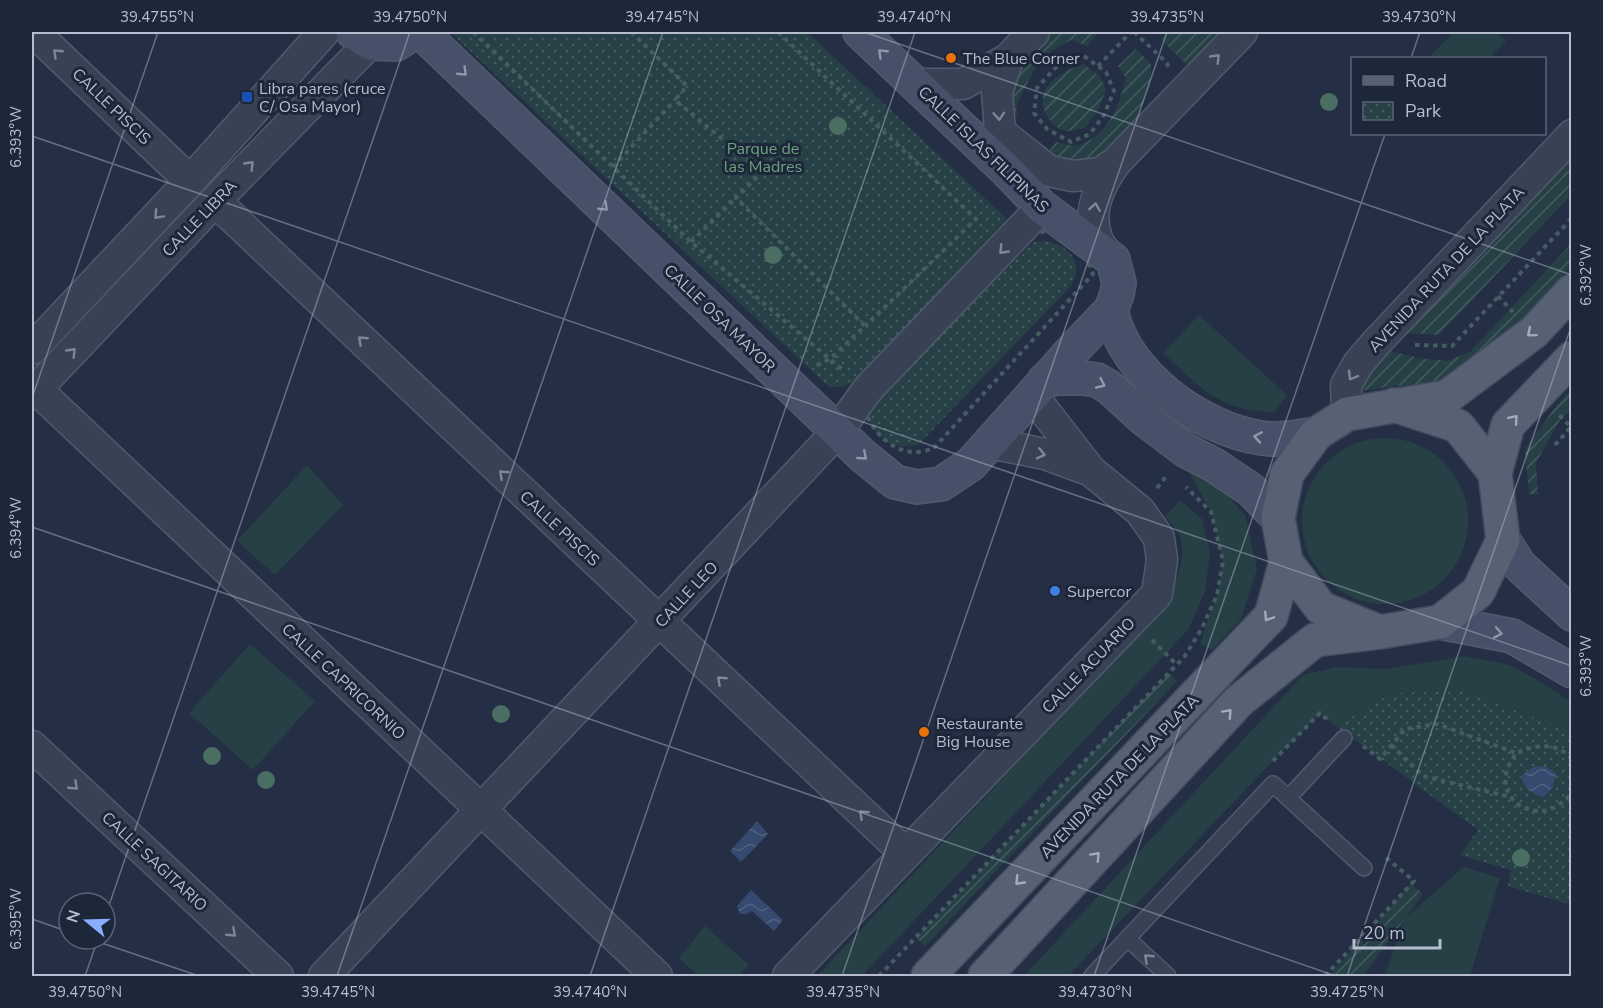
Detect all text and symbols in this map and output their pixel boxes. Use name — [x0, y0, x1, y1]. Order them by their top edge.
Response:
text: 39.4755°N — [120, 7, 194, 27]
text: 39.4750°N — [373, 7, 447, 27]
text: 39.4745°N — [625, 7, 699, 27]
text: 39.4740°N — [877, 7, 951, 27]
text: 39.4735°N — [1130, 7, 1204, 27]
text: 39.4730°N — [1382, 7, 1456, 27]
place label: The Blue Corner — [963, 48, 1080, 70]
one-way arrow — [879, 49, 890, 60]
one-way arrow — [53, 50, 64, 61]
marker: The Blue Corner — [944, 51, 958, 65]
one-way arrow — [1209, 55, 1220, 65]
legend — [1351, 57, 1546, 135]
street label: CALLE PISCIS — [67, 63, 156, 150]
one-way arrow — [455, 65, 466, 76]
text: Road — [1405, 69, 1447, 93]
place label: Libra pares (cruce C/ Osa Mayor) — [259, 78, 386, 118]
street label: CALLE ISLAS FILIPINAS — [913, 81, 1054, 218]
marker: Libra pares (cruce C/ Osa Mayor) — [240, 90, 254, 104]
text: Park — [1405, 99, 1442, 123]
text: 6.393°W — [6, 106, 26, 168]
one-way arrow — [992, 111, 1005, 120]
park label: Parque de las Madres — [724, 138, 802, 178]
one-way arrow — [243, 162, 254, 172]
street label: CALLE LIBRA — [158, 175, 242, 262]
street label: AVENIDA RUTA DE LA PLATA — [1364, 182, 1530, 357]
one-way arrow — [597, 200, 607, 211]
one-way arrow — [1089, 203, 1101, 212]
one-way arrow — [154, 208, 165, 218]
one-way arrow — [999, 242, 1010, 253]
text: 6.392°W — [1576, 244, 1596, 306]
street label: CALLE OSA MAYOR — [659, 260, 780, 378]
one-way arrow — [1527, 326, 1538, 337]
one-way arrow — [358, 336, 369, 347]
one-way arrow — [64, 348, 75, 359]
one-way arrow — [1347, 369, 1359, 380]
one-way arrow — [1095, 376, 1106, 388]
one-way arrow — [1507, 415, 1518, 426]
one-way arrow — [1253, 431, 1263, 443]
one-way arrow — [1036, 446, 1046, 459]
one-way arrow — [856, 449, 867, 460]
one-way arrow — [500, 470, 510, 481]
street label: CALLE PISCIS — [515, 486, 604, 572]
text: 6.394°W — [6, 497, 26, 559]
street label: CALLE LEO — [650, 557, 723, 633]
place label: Supercor — [1067, 581, 1131, 603]
marker: Supercor — [1048, 584, 1062, 598]
one-way arrow — [1264, 610, 1275, 621]
street label: CALLE ACUARIO — [1037, 613, 1140, 718]
street label: CALLE CAPRICORNIO — [277, 619, 410, 745]
one-way arrow — [1492, 626, 1502, 639]
text: 6.393°W — [1576, 635, 1596, 697]
one-way arrow — [718, 676, 728, 687]
street label: AVENIDA RUTA DE LA PLATA — [1036, 690, 1204, 863]
one-way arrow — [1221, 710, 1232, 720]
place label: Restaurante Big House — [936, 713, 1023, 753]
marker: Restaurante Big House — [917, 725, 931, 739]
one-way arrow — [67, 778, 78, 789]
street label: CALLE SAGITARIO — [97, 807, 212, 917]
one-way arrow — [860, 810, 870, 821]
one-way arrow — [1089, 853, 1100, 863]
one-way arrow — [1015, 874, 1026, 884]
text: 6.395°W — [6, 888, 26, 950]
north arrow — [57, 891, 117, 951]
text: N — [61, 907, 86, 926]
scale bar — [1354, 912, 1440, 950]
text: 20 m — [1363, 921, 1405, 945]
one-way arrow — [224, 926, 235, 937]
one-way arrow — [1144, 954, 1155, 965]
text: 39.4750°N — [48, 982, 122, 1002]
text: 39.4745°N — [301, 982, 375, 1002]
text: 39.4740°N — [553, 982, 627, 1002]
text: 39.4735°N — [806, 982, 880, 1002]
text: 39.4730°N — [1058, 982, 1132, 1002]
text: 39.4725°N — [1310, 982, 1384, 1002]

